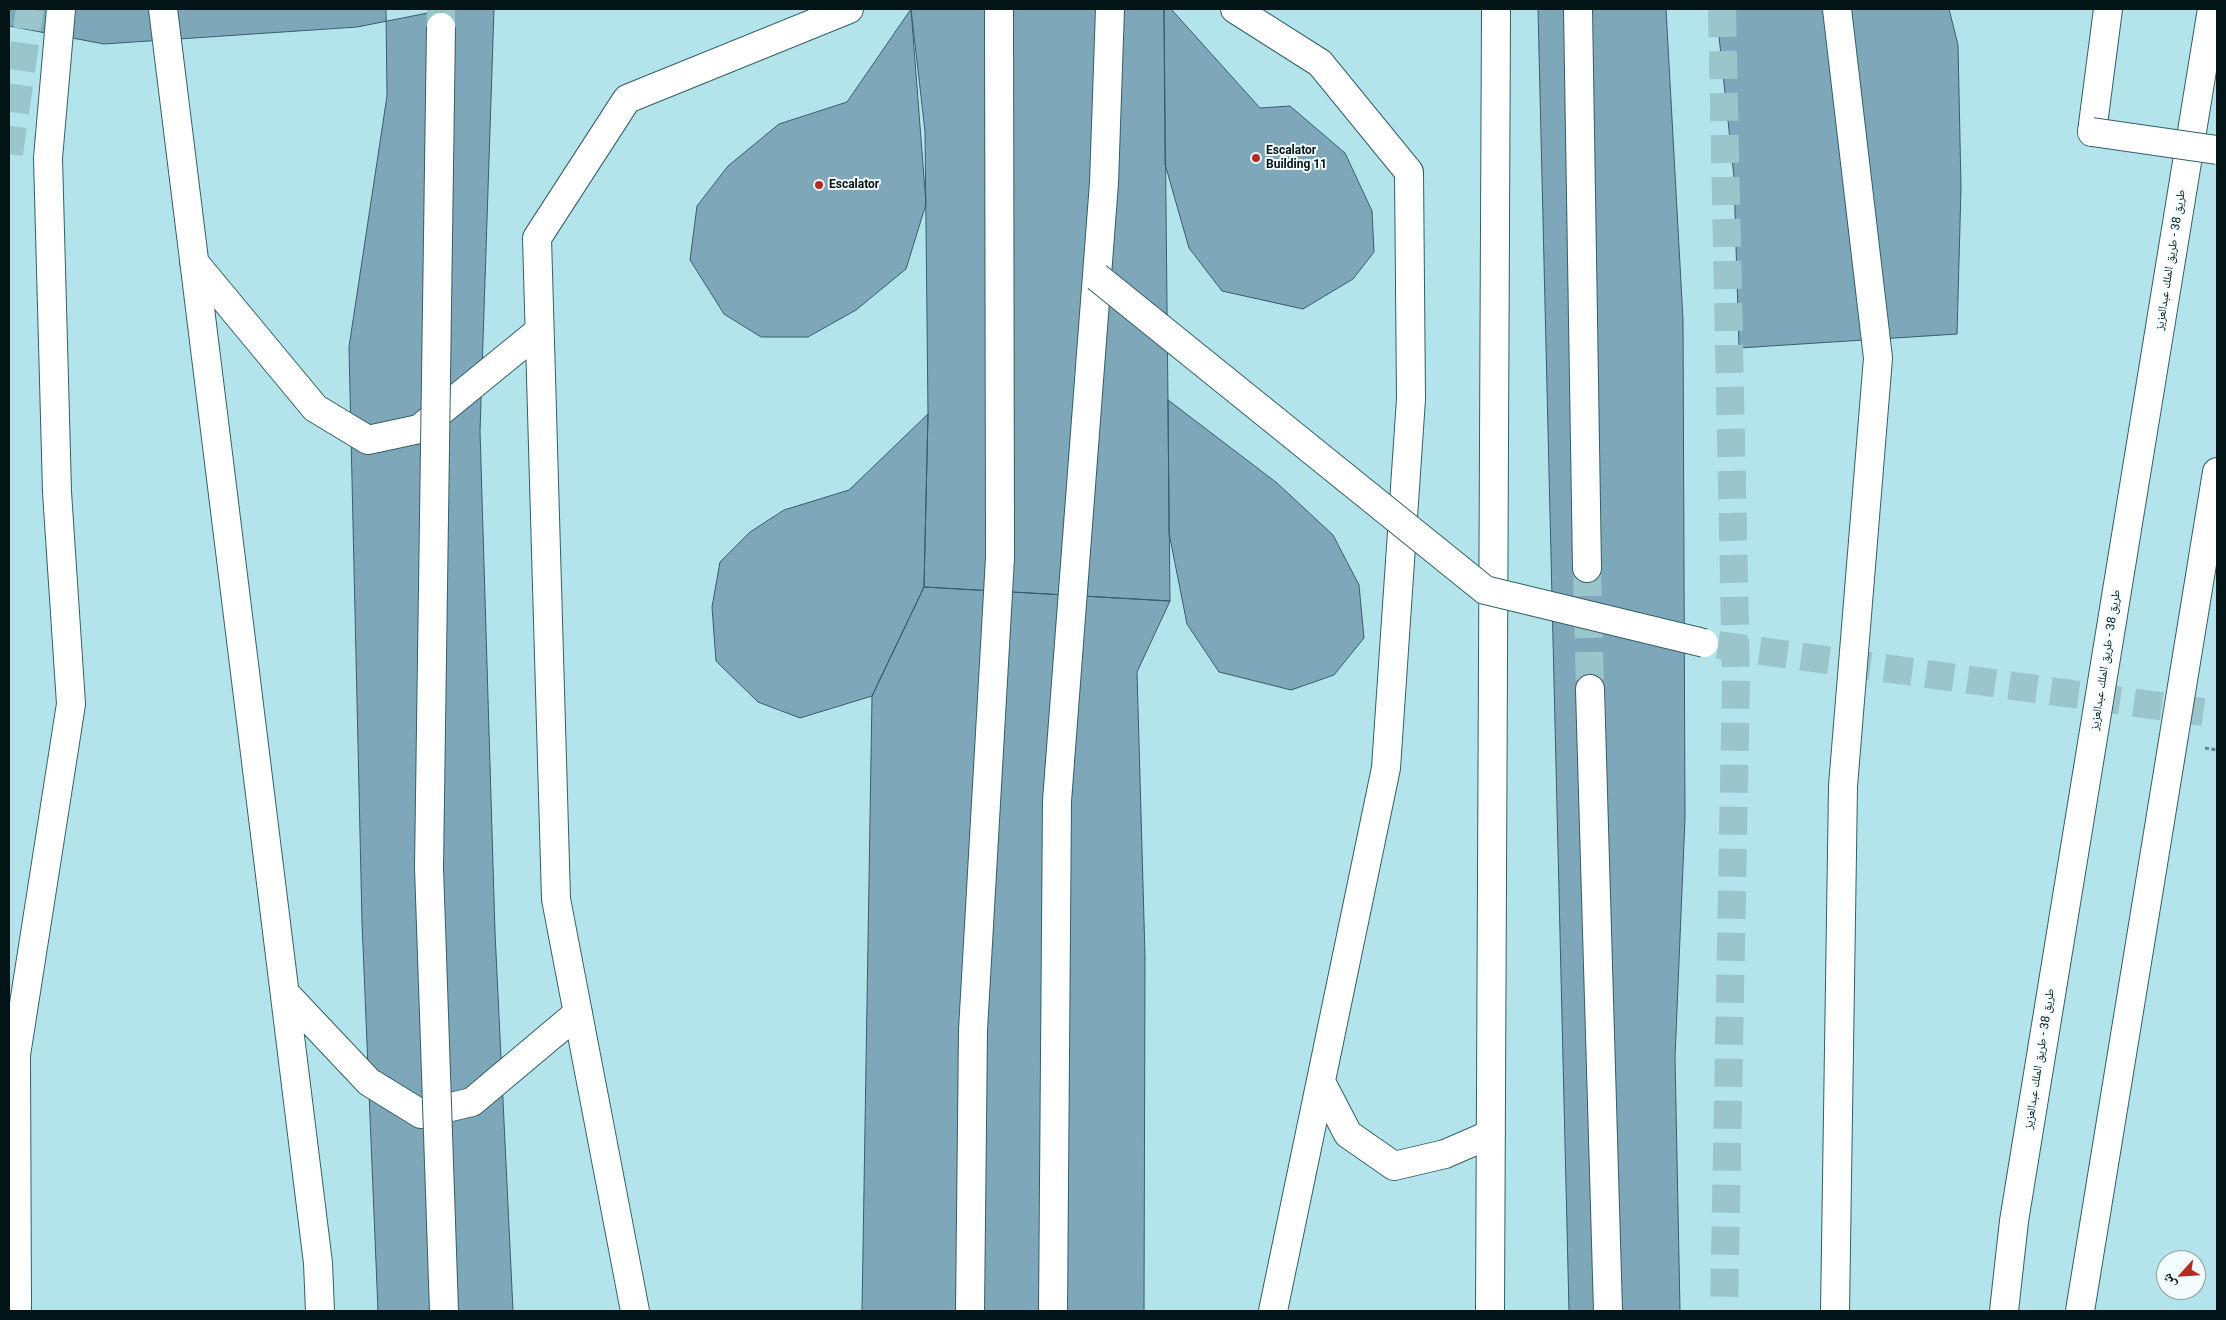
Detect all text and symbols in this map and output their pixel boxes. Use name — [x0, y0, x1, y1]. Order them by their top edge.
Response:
place label: Escalator Building 11 — [1266, 144, 1327, 172]
marker: Escalator Building 11 — [1250, 152, 1262, 164]
place label: Escalator — [829, 178, 879, 192]
marker: Escalator — [813, 179, 825, 191]
street label: طريق 38 - طريق الملك عبدالعزيز — [2153, 189, 2189, 331]
street label: طريق 38 - طريق الملك عبدالعزيز — [2088, 589, 2124, 731]
street label: طريق 38 - طريق الملك عبدالعزيز — [2022, 988, 2058, 1130]
north arrow — [2156, 1250, 2206, 1300]
text: ش — [2158, 1271, 2179, 1291]

